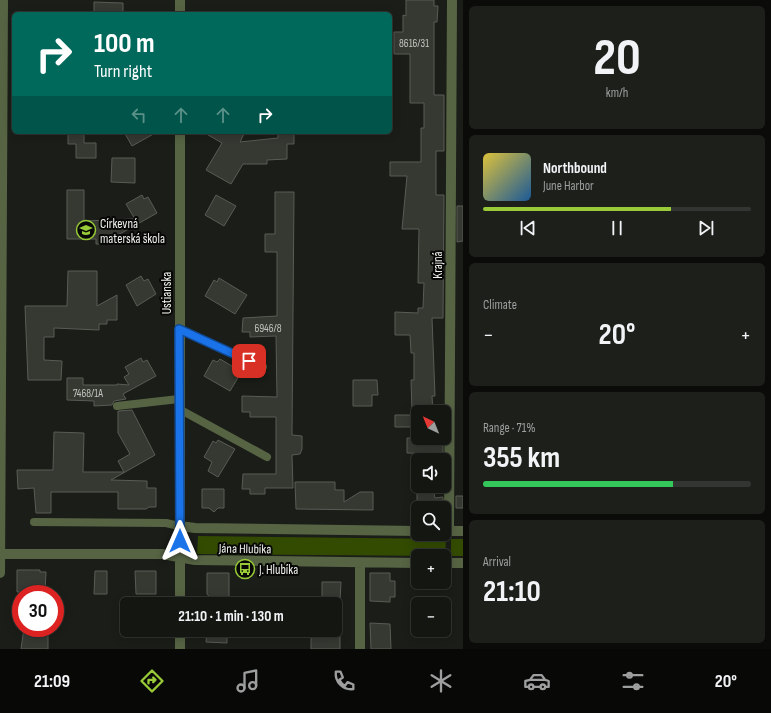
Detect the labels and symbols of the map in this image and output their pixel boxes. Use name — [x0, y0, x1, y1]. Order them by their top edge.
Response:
house number: 8616/31 — [399, 37, 429, 50]
place label: Církevná materská škola — [100, 216, 165, 247]
school or university icon: Církevná materská škola — [75, 219, 97, 241]
street label: Krajná — [430, 251, 446, 279]
street label: Ustianska — [159, 272, 175, 314]
house number: 6946/8 — [254, 322, 282, 335]
pin — [232, 344, 266, 378]
house number: 7468/1A — [73, 387, 103, 400]
north arrow — [411, 405, 451, 445]
position arrow — [159, 520, 201, 562]
street label: Jána Hlubíka — [218, 541, 271, 557]
bus stop icon: J. Hlubíka — [234, 558, 256, 580]
place label: J. Hlubíka — [258, 562, 298, 578]
speed limit sign: 30 — [12, 585, 64, 637]

